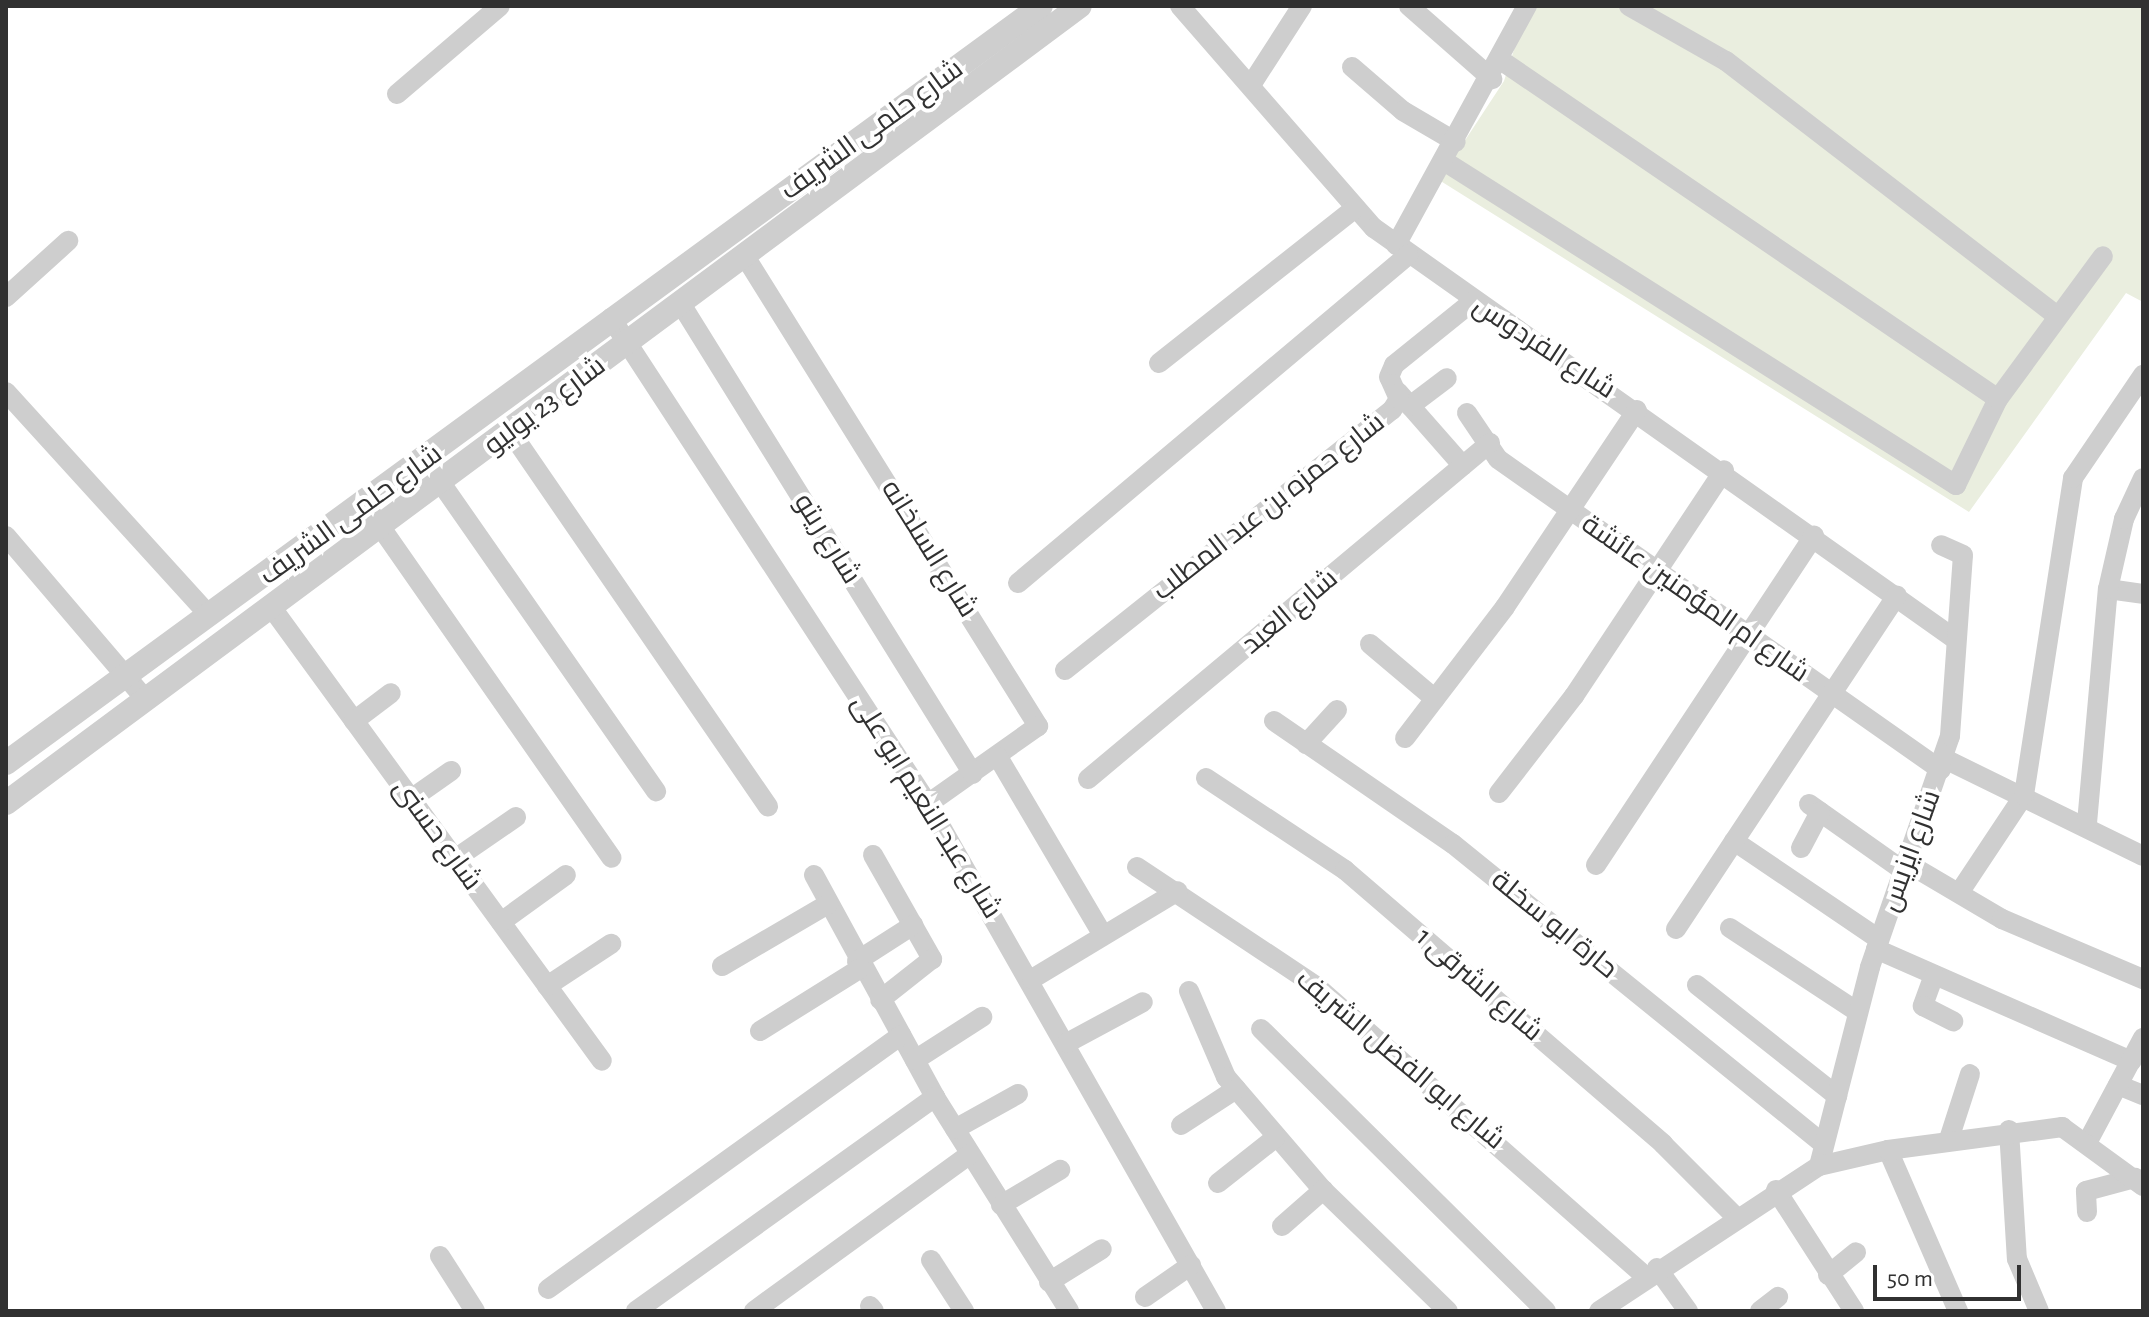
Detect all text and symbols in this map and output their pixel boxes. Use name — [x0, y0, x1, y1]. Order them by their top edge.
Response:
street label: شارع حلمى الشريف — [774, 52, 970, 208]
street label: شارع الفردوس — [1466, 290, 1622, 406]
street label: شارع 23 يوليو — [478, 349, 612, 463]
street label: شارع حمزه بن عبد المطلب — [1146, 406, 1392, 608]
street label: شارع حلمى الشريف — [253, 437, 449, 593]
street label: شارع السلخانه — [874, 474, 984, 624]
street label: شارع ريتو — [786, 488, 868, 590]
street label: شارع ام المؤمنين عائشة — [1575, 508, 1815, 690]
street label: شارع العبد — [1235, 562, 1345, 662]
street label: شارع عبد النعيم ابو على — [843, 689, 1009, 925]
street label: شارع حسنى — [385, 773, 489, 897]
street label: شارع ايزيس — [1874, 786, 1948, 916]
street label: حارة ابو سخلة — [1484, 864, 1624, 986]
street label: شارع الشرقى 1 — [1409, 921, 1549, 1049]
street label: شارع ابو الفضل الشريف — [1289, 963, 1511, 1157]
scale bar — [1877, 1249, 2025, 1299]
text: 50 m — [1887, 1267, 1933, 1291]

